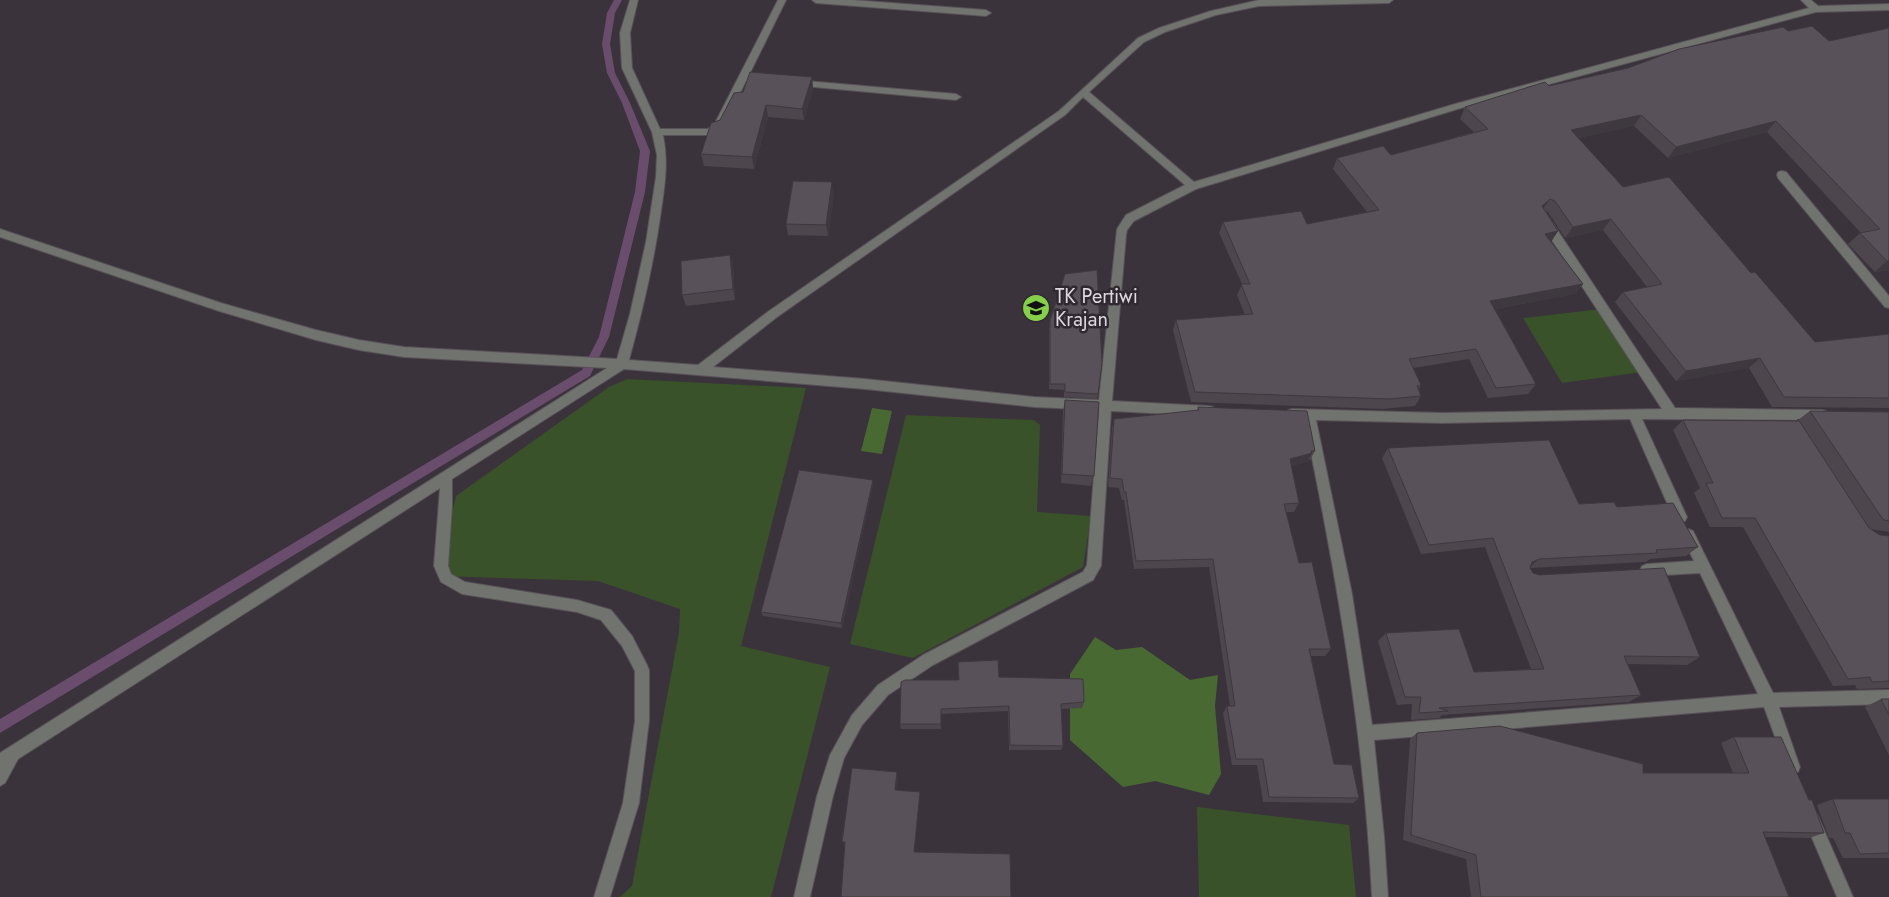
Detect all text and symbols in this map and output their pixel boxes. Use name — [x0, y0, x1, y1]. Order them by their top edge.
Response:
place label: TK Pertiwi Krajan — [1055, 282, 1138, 334]
school or university icon: TK Pertiwi Krajan — [1021, 293, 1051, 323]

